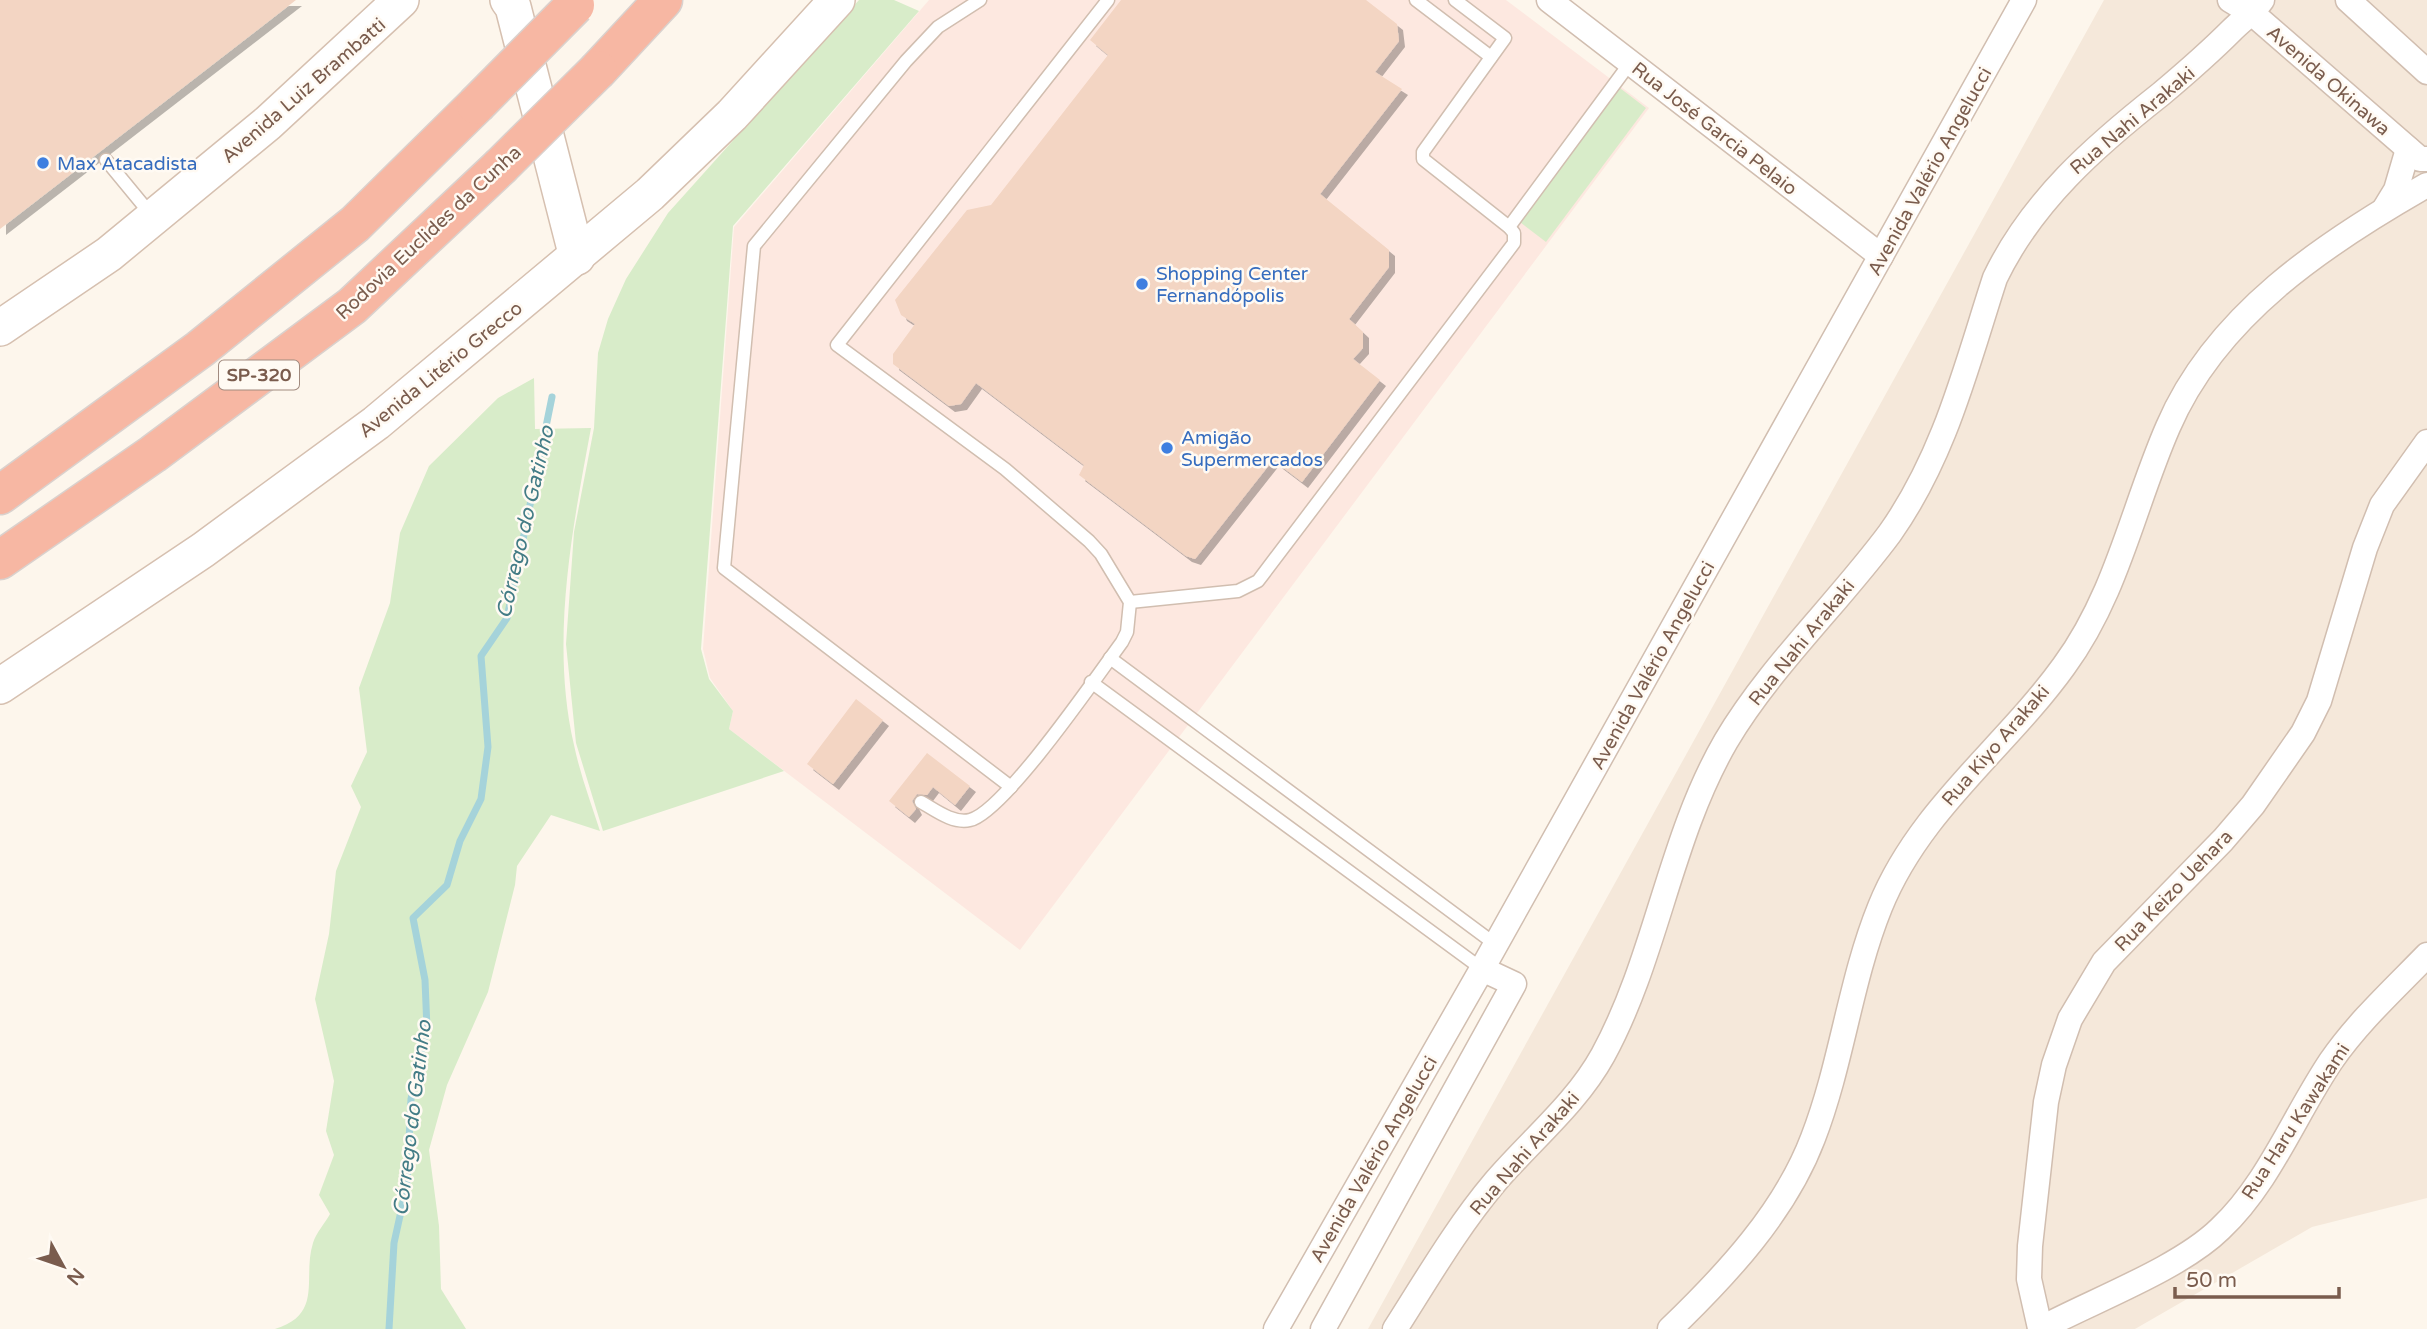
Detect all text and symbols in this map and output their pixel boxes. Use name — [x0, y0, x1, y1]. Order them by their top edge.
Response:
street label: Avenida Luiz Brambatti — [217, 14, 390, 168]
street label: Avenida Okinawa — [2262, 21, 2394, 140]
street label: Rua José Garcia Pelaio — [1627, 58, 1801, 200]
street label: Rua Nahi Arakaki — [2066, 62, 2199, 179]
street label: Avenida Valério Angelucci — [1863, 64, 1996, 279]
street label: Rodovia Euclides da Cunha — [332, 141, 526, 324]
place label: Max Atacadista — [57, 153, 197, 175]
marker: Max Atacadista — [35, 155, 51, 171]
place label: Shopping Center Fernandópolis — [1156, 263, 1309, 307]
marker: Shopping Center Fernandópolis — [1134, 276, 1150, 292]
street label: Avenida Litério Grecco — [354, 297, 527, 442]
road number: SP-320 — [219, 360, 299, 390]
water label: Córrego do Gatinho — [491, 422, 560, 621]
place label: Amigão Supermercados — [1181, 427, 1323, 471]
marker: Amigão Supermercados — [1159, 440, 1175, 456]
street label: Avenida Valério Angelucci — [1586, 558, 1719, 773]
street label: Rua Nahi Arakaki — [1744, 575, 1859, 710]
street label: Rua Kiyo Arakaki — [1937, 681, 2054, 810]
street label: Rua Keizo Uehara — [2110, 826, 2237, 956]
water label: Córrego do Gatinho — [388, 1018, 437, 1217]
street label: Rua Haru Kawakami — [2237, 1039, 2354, 1204]
street label: Avenida Valério Angelucci — [1306, 1052, 1442, 1267]
street label: Rua Nahi Arakaki — [1465, 1088, 1584, 1220]
north arrow — [28, 1231, 98, 1301]
scale bar — [2175, 1256, 2340, 1300]
text: N — [62, 1263, 89, 1289]
text: 50 m — [2186, 1268, 2237, 1293]

